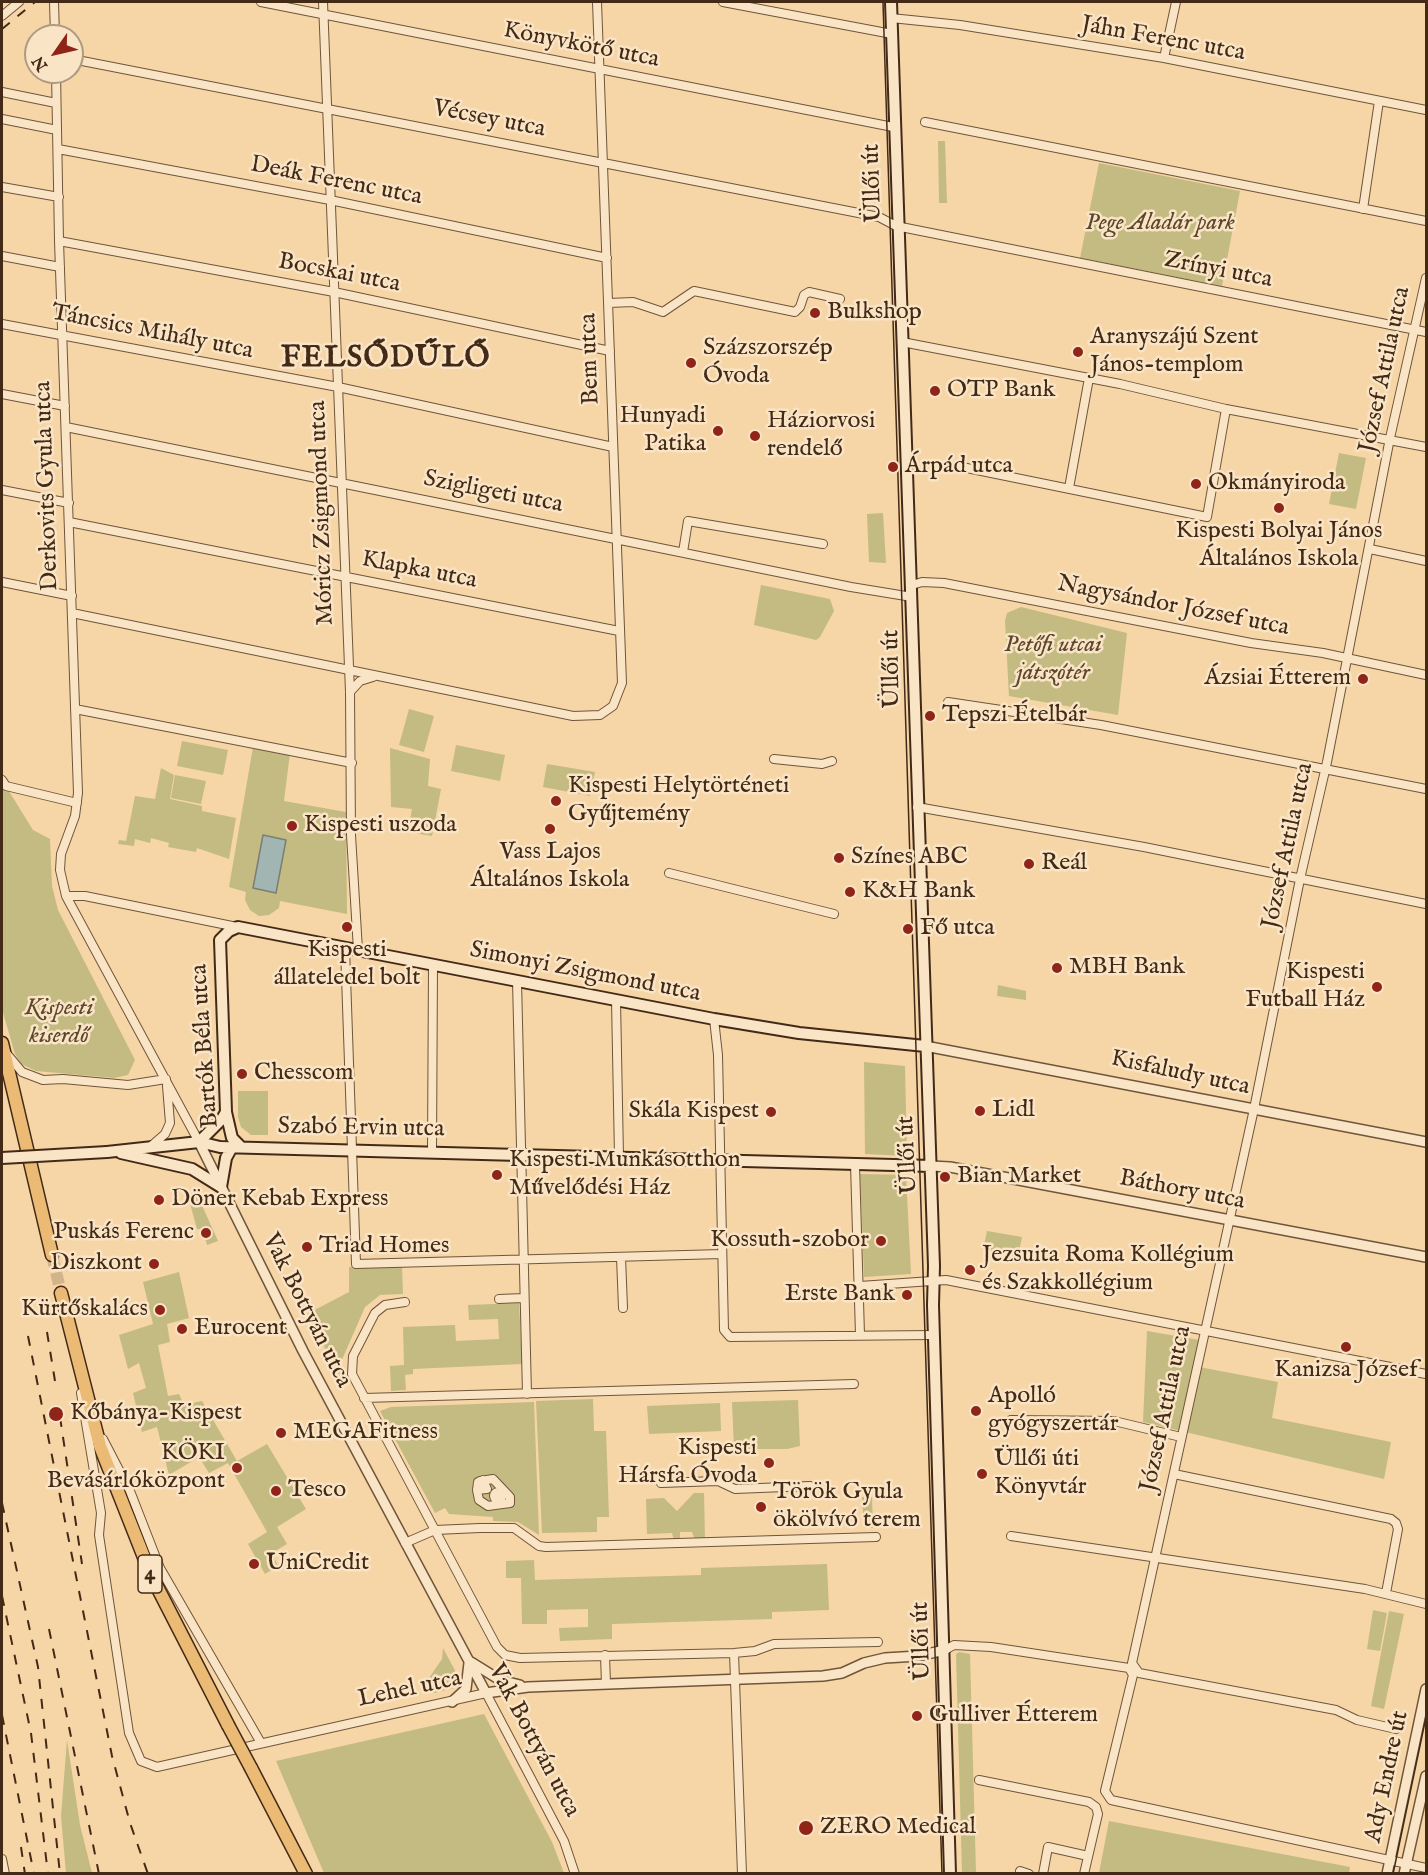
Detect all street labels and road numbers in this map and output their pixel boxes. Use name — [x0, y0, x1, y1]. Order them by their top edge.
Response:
street label: Jáhn Ferenc utca — [1079, 11, 1247, 69]
street label: Könyvkötő utca — [501, 17, 661, 75]
street label: Vécsey utca — [430, 95, 548, 145]
street label: Üllői út — [858, 143, 890, 223]
street label: Deák Ferenc utca — [248, 151, 424, 213]
street label: Zrínyi utca — [1162, 246, 1274, 296]
street label: Bocskai utca — [275, 248, 403, 300]
street label: József Attila utca — [1354, 284, 1418, 456]
street label: Táncsics Mihály utca — [49, 299, 255, 367]
street label: Bem utca — [575, 313, 607, 405]
street label: Derkovits Gyula utca — [30, 380, 66, 592]
street label: Móricz Zsigmond utca — [305, 400, 341, 626]
street label: Szigligeti utca — [421, 465, 565, 521]
street label: Klapka utca — [359, 546, 479, 596]
street label: Nagysándor József utca — [1055, 570, 1291, 644]
street label: Üllői út — [878, 629, 908, 709]
street label: József Attila utca — [1257, 760, 1321, 932]
street label: Simonyi Zsigmond utca — [467, 937, 703, 1009]
street label: Bartók Béla utca — [186, 963, 226, 1129]
street label: Kisfaludy utca — [1108, 1045, 1252, 1103]
street label: Szabó Ervin utca — [277, 1113, 445, 1145]
street label: Üllői út — [893, 1115, 925, 1195]
street label: Báthory utca — [1117, 1165, 1247, 1217]
street label: Vak Bottyán utca — [255, 1229, 357, 1393]
street label: József Attila utca — [1135, 1323, 1199, 1495]
road number: 4 — [138, 1555, 162, 1593]
street label: Üllői út — [907, 1601, 939, 1681]
street label: Vak Bottyán utca — [481, 1660, 585, 1822]
street label: Lehel utca — [356, 1665, 464, 1715]
street label: Ady Endre út — [1360, 1709, 1416, 1845]

